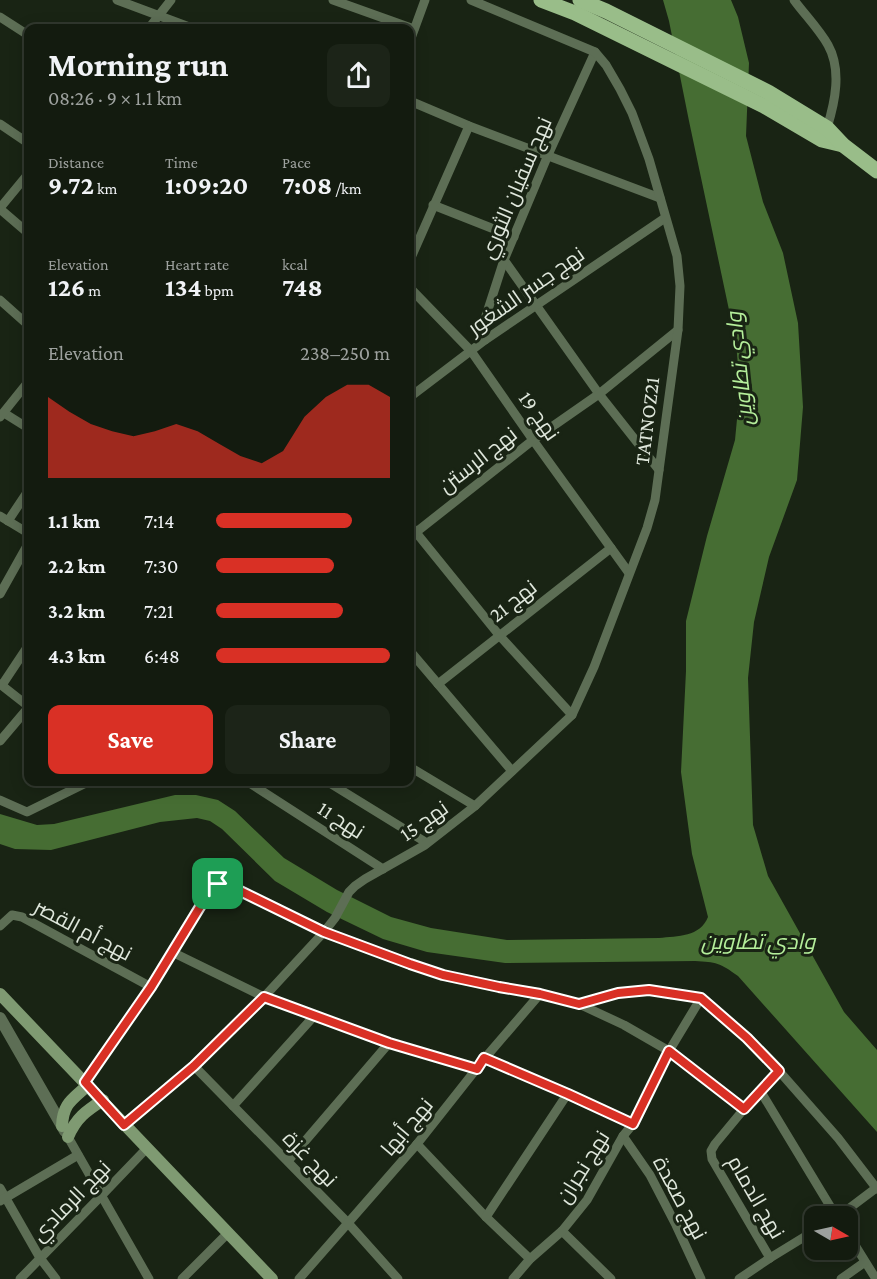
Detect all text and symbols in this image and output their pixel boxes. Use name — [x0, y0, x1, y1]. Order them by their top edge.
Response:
button: share — [327, 44, 390, 107]
text: Morning run — [48, 46, 229, 83]
text: 08:26 · 9 × 1.1 km — [48, 87, 182, 109]
street label: نهج سفيان الثوري — [475, 113, 560, 264]
text: Distance — [48, 154, 104, 171]
text: Time — [165, 154, 198, 171]
text: Pace — [282, 154, 311, 171]
text: 9.72 — [48, 171, 94, 200]
text: 1:09:20 — [165, 171, 248, 200]
text: 7:08 — [282, 171, 332, 200]
text: km — [94, 180, 117, 197]
text: /km — [332, 180, 361, 197]
street label: نهج جسر الشغور — [462, 242, 590, 342]
text: Elevation — [48, 256, 109, 273]
text: Heart rate — [165, 256, 229, 273]
text: kcal — [282, 256, 308, 273]
text: 126 — [48, 273, 85, 302]
text: 134 — [165, 273, 201, 302]
text: 748 — [282, 273, 323, 302]
text: m — [85, 282, 101, 299]
text: bpm — [201, 282, 234, 299]
water label: وادي تطاوين — [721, 308, 763, 427]
text: Elevation — [48, 342, 124, 364]
text: 238–250 m — [300, 342, 390, 364]
street label: TATNOZ21 — [630, 375, 664, 467]
street label: نهج 19 — [512, 387, 564, 446]
street label: نهج الرستن — [434, 422, 523, 500]
text: 1.1 km — [48, 510, 100, 532]
text: 7:14 — [144, 510, 174, 532]
text: 2.2 km — [48, 555, 106, 577]
text: 7:30 — [144, 555, 178, 577]
street label: نهج 21 — [485, 575, 543, 629]
text: 3.2 km — [48, 600, 105, 622]
text: 7:21 — [144, 600, 174, 622]
text: 4.3 km — [48, 645, 106, 667]
text: 6:48 — [144, 645, 180, 667]
button: Save — [48, 705, 213, 774]
button: Share — [225, 705, 390, 774]
street label: نهج 11 — [312, 796, 369, 846]
street label: نهج 15 — [395, 796, 454, 848]
pin — [192, 858, 243, 909]
icon: arrive — [201, 867, 234, 900]
street label: نهج أم القصر — [28, 893, 137, 968]
water label: وادي تطاوين — [701, 929, 817, 959]
street label: نهج أبها — [375, 1093, 440, 1162]
street label: نهج غزة — [276, 1126, 342, 1193]
street label: نهج نجران — [551, 1126, 616, 1209]
street label: نهج الدمام — [721, 1151, 789, 1244]
street label: نهج صعدة — [646, 1152, 712, 1245]
street label: نهج الرمادي — [27, 1156, 118, 1249]
north arrow — [804, 1206, 858, 1260]
map controls — [804, 1206, 858, 1260]

